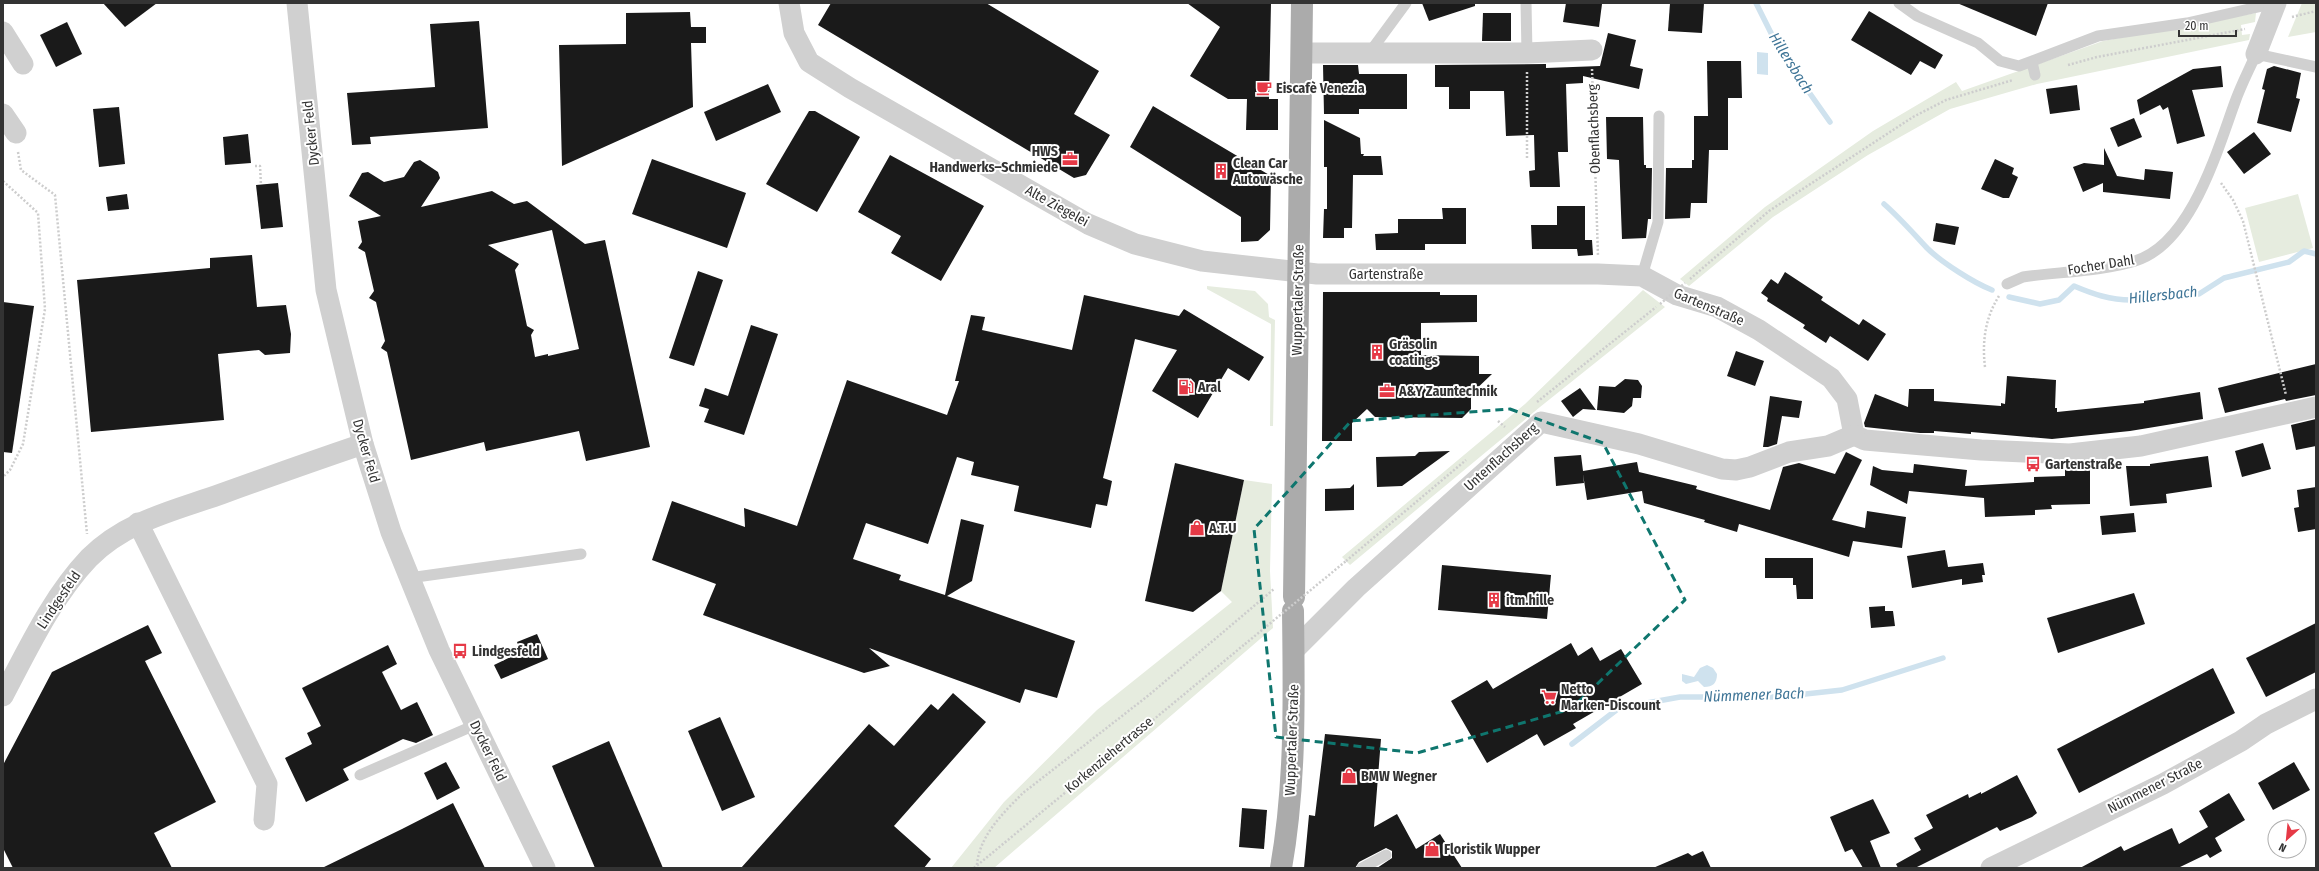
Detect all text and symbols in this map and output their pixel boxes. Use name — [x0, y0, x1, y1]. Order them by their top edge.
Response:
scale bar — [2179, 12, 2236, 38]
text: 20 m — [2185, 19, 2209, 33]
water label: Hillersbach — [1765, 29, 1817, 97]
cafe icon: Eiscafè Venezia — [1255, 79, 1273, 97]
place label: Eiscafè Venezia — [1276, 80, 1365, 97]
street label: Obenflachsberg — [1584, 83, 1604, 174]
street label: Dycker Feld — [299, 100, 323, 166]
place label: HWS Handwerks‒Schmiede — [929, 143, 1058, 176]
office icon: HWS Handwerks‒Schmiede — [1061, 150, 1079, 168]
place label: Clean Car Autowäsche — [1232, 155, 1303, 188]
building icon: Clean Car Autowäsche — [1212, 162, 1230, 180]
street label: Alte Ziegelei — [1022, 182, 1092, 230]
street label: Wuppertaler Straße — [1289, 244, 1307, 356]
street label: Focher Dahl — [2066, 251, 2136, 279]
street label: Gartenstraße — [1349, 266, 1423, 283]
water label: Hillersbach — [2128, 282, 2198, 308]
street label: Gartenstraße — [1671, 285, 1747, 329]
place label: Gräsolin coatings — [1389, 336, 1438, 369]
building icon: Gräsolin coatings — [1368, 343, 1386, 361]
fuel station icon: Aral — [1177, 378, 1195, 396]
place label: Aral — [1197, 379, 1221, 396]
office icon: A&Y Zauntechnik — [1378, 382, 1396, 400]
place label: A&Y Zauntechnik — [1398, 383, 1498, 400]
street label: Dycker Feld — [349, 417, 383, 485]
street label: Untenflachsberg — [1460, 419, 1542, 495]
bus stop icon: Gartenstraße — [2024, 455, 2042, 473]
place label: Gartenstraße — [2045, 456, 2122, 473]
shop icon: A.T.U — [1188, 519, 1206, 537]
place label: A.T.U — [1208, 520, 1236, 537]
street label: Lindgesfeld — [33, 568, 85, 632]
building icon: itm.hille — [1485, 591, 1503, 609]
place label: itm.hille — [1506, 592, 1554, 609]
bus stop icon: Lindgesfeld — [451, 642, 469, 660]
place label: Lindgesfeld — [472, 643, 540, 660]
place label: Netto Marken-Discount — [1561, 681, 1662, 714]
street label: Wuppertaler Straße — [1282, 684, 1302, 796]
water label: Nümmener Bach — [1703, 684, 1805, 706]
supermarket icon: Netto Marken-Discount — [1540, 688, 1558, 706]
street label: Korkenziehertrasse — [1061, 713, 1157, 797]
street label: Dycker Feld — [466, 718, 510, 784]
street label: Nümmener Straße — [2105, 755, 2205, 817]
shop icon: BMW Wegner — [1340, 767, 1358, 785]
place label: BMW Wegner — [1361, 768, 1438, 785]
north arrow — [2267, 819, 2307, 859]
shop icon: Floristik Wupper — [1423, 840, 1441, 858]
text: N — [2277, 840, 2289, 855]
place label: Floristik Wupper — [1444, 841, 1541, 858]

